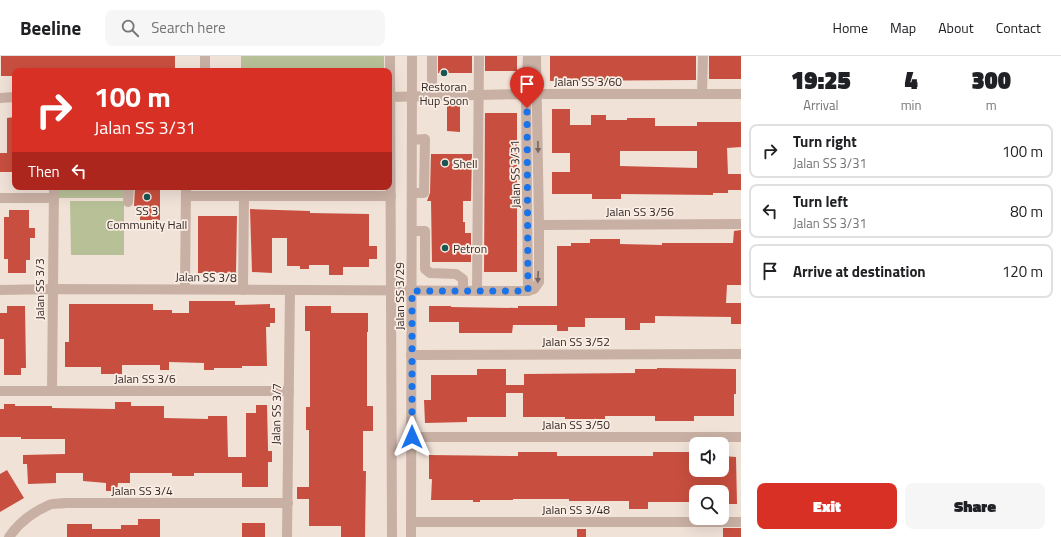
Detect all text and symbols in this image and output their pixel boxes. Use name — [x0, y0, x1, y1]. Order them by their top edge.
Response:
search box — [105, 10, 385, 46]
text: Beeline — [20, 13, 81, 42]
text: Search here — [151, 16, 226, 39]
icon: search — [119, 17, 141, 39]
text: Home — [833, 17, 868, 38]
text: Map — [890, 17, 916, 38]
text: About — [938, 17, 974, 38]
text: Contact — [996, 17, 1041, 38]
text: 19:25 — [791, 62, 851, 98]
text: 4 — [904, 62, 918, 98]
text: 300 — [971, 62, 1011, 98]
pin — [510, 67, 544, 108]
marker: Restoran Hup Soon — [439, 68, 449, 78]
street label: Jalan SS 3/60 — [554, 72, 622, 91]
icon: arrive — [516, 73, 538, 95]
text: 100 m — [94, 75, 171, 118]
place label: Restoran Hup Soon — [419, 77, 469, 110]
icon: right — [28, 84, 80, 136]
text: Arrival — [803, 95, 838, 115]
text: min — [901, 95, 921, 115]
text: m — [986, 95, 997, 115]
text: Jalan SS 3/31 — [94, 114, 196, 141]
text: Turn right — [793, 130, 857, 153]
street label: Jalan SS 3/31 — [505, 140, 525, 208]
icon: right — [759, 140, 781, 162]
text: 100 m — [1002, 140, 1043, 163]
one-way arrow — [535, 141, 541, 154]
text: Jalan SS 3/31 — [793, 153, 867, 173]
place label: Shell — [453, 154, 478, 173]
marker: Shell — [440, 158, 450, 168]
text: Then — [28, 160, 60, 183]
icon: left — [68, 160, 90, 182]
text: Turn left — [793, 190, 848, 213]
marker: SS 3 Community Hall — [142, 192, 152, 202]
icon: left — [759, 200, 781, 222]
text: 80 m — [1010, 200, 1043, 223]
place label: SS 3 Community Hall — [107, 201, 187, 234]
street label: Jalan SS 3/56 — [606, 202, 674, 221]
text: Jalan SS 3/31 — [793, 213, 867, 233]
place label: Petron — [453, 239, 487, 258]
marker: Petron — [440, 243, 450, 253]
street label: Jalan SS 3/3 — [30, 258, 49, 320]
icon: arrive — [759, 260, 781, 282]
text: Arrive at destination — [793, 260, 926, 283]
text: 120 m — [1002, 260, 1043, 283]
street label: Jalan SS 3/29 — [390, 262, 409, 330]
street label: Jalan SS 3/8 — [175, 267, 237, 287]
one-way arrow — [535, 271, 542, 283]
street label: Jalan SS 3/52 — [542, 332, 610, 351]
street label: Jalan SS 3/6 — [114, 369, 176, 388]
street label: Jalan SS 3/7 — [266, 383, 286, 445]
street label: Jalan SS 3/50 — [542, 415, 610, 434]
position arrow — [391, 416, 433, 458]
map controls — [689, 437, 729, 525]
button: sound — [689, 437, 729, 477]
street label: Jalan SS 3/4 — [111, 481, 173, 500]
button: Exit — [757, 483, 897, 529]
button: Share — [905, 483, 1045, 529]
button: search — [689, 485, 729, 525]
street label: Jalan SS 3/48 — [542, 500, 610, 519]

